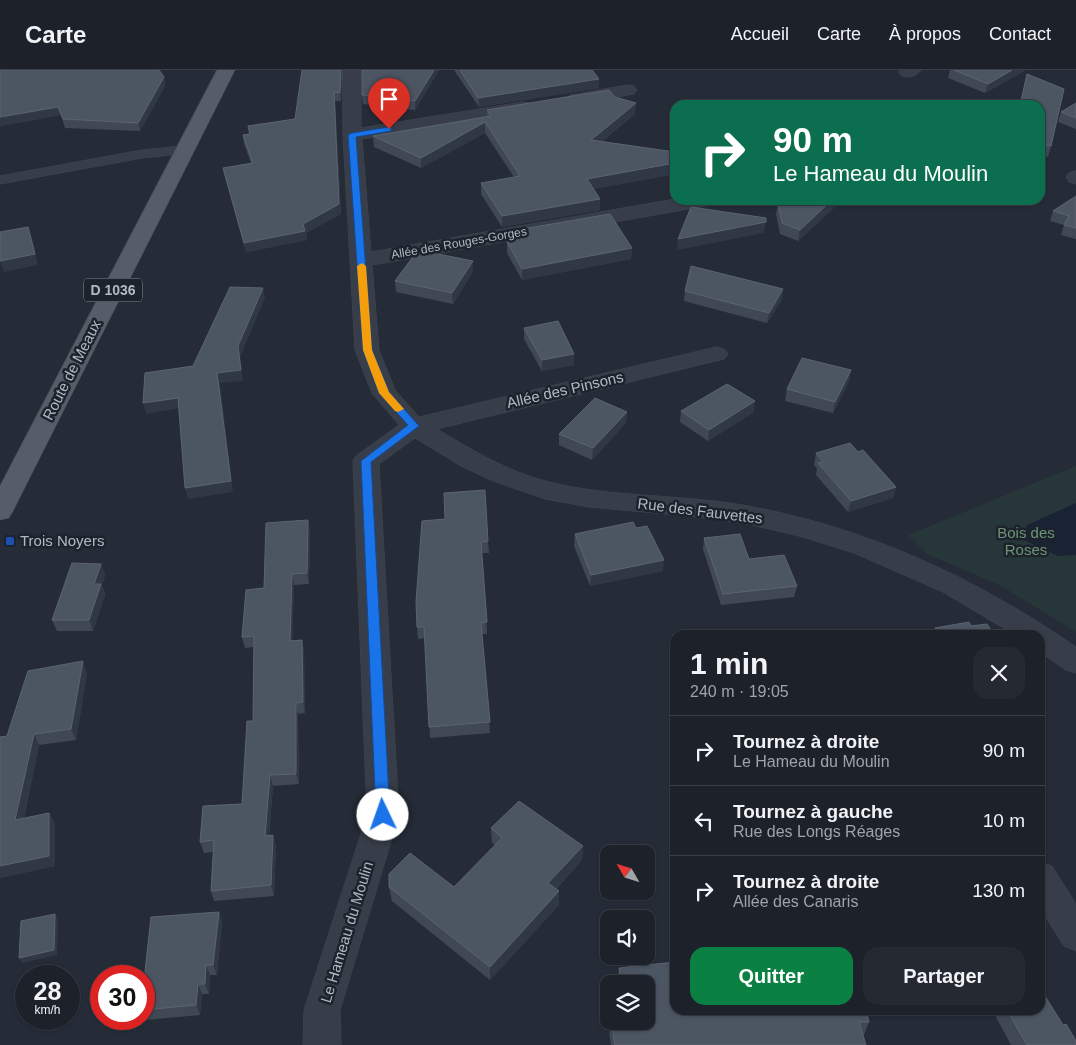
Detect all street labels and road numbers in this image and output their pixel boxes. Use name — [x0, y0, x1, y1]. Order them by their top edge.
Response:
street label: Allée des Rouges-Gorges — [390, 224, 528, 262]
road number: D 1036 — [84, 278, 142, 302]
street label: Route de Meaux — [39, 316, 104, 423]
street label: Allée des Pinsons — [505, 368, 625, 411]
street label: Rue des Fauvettes — [637, 494, 764, 527]
street label: Le Hameau du Moulin — [317, 859, 376, 1005]

